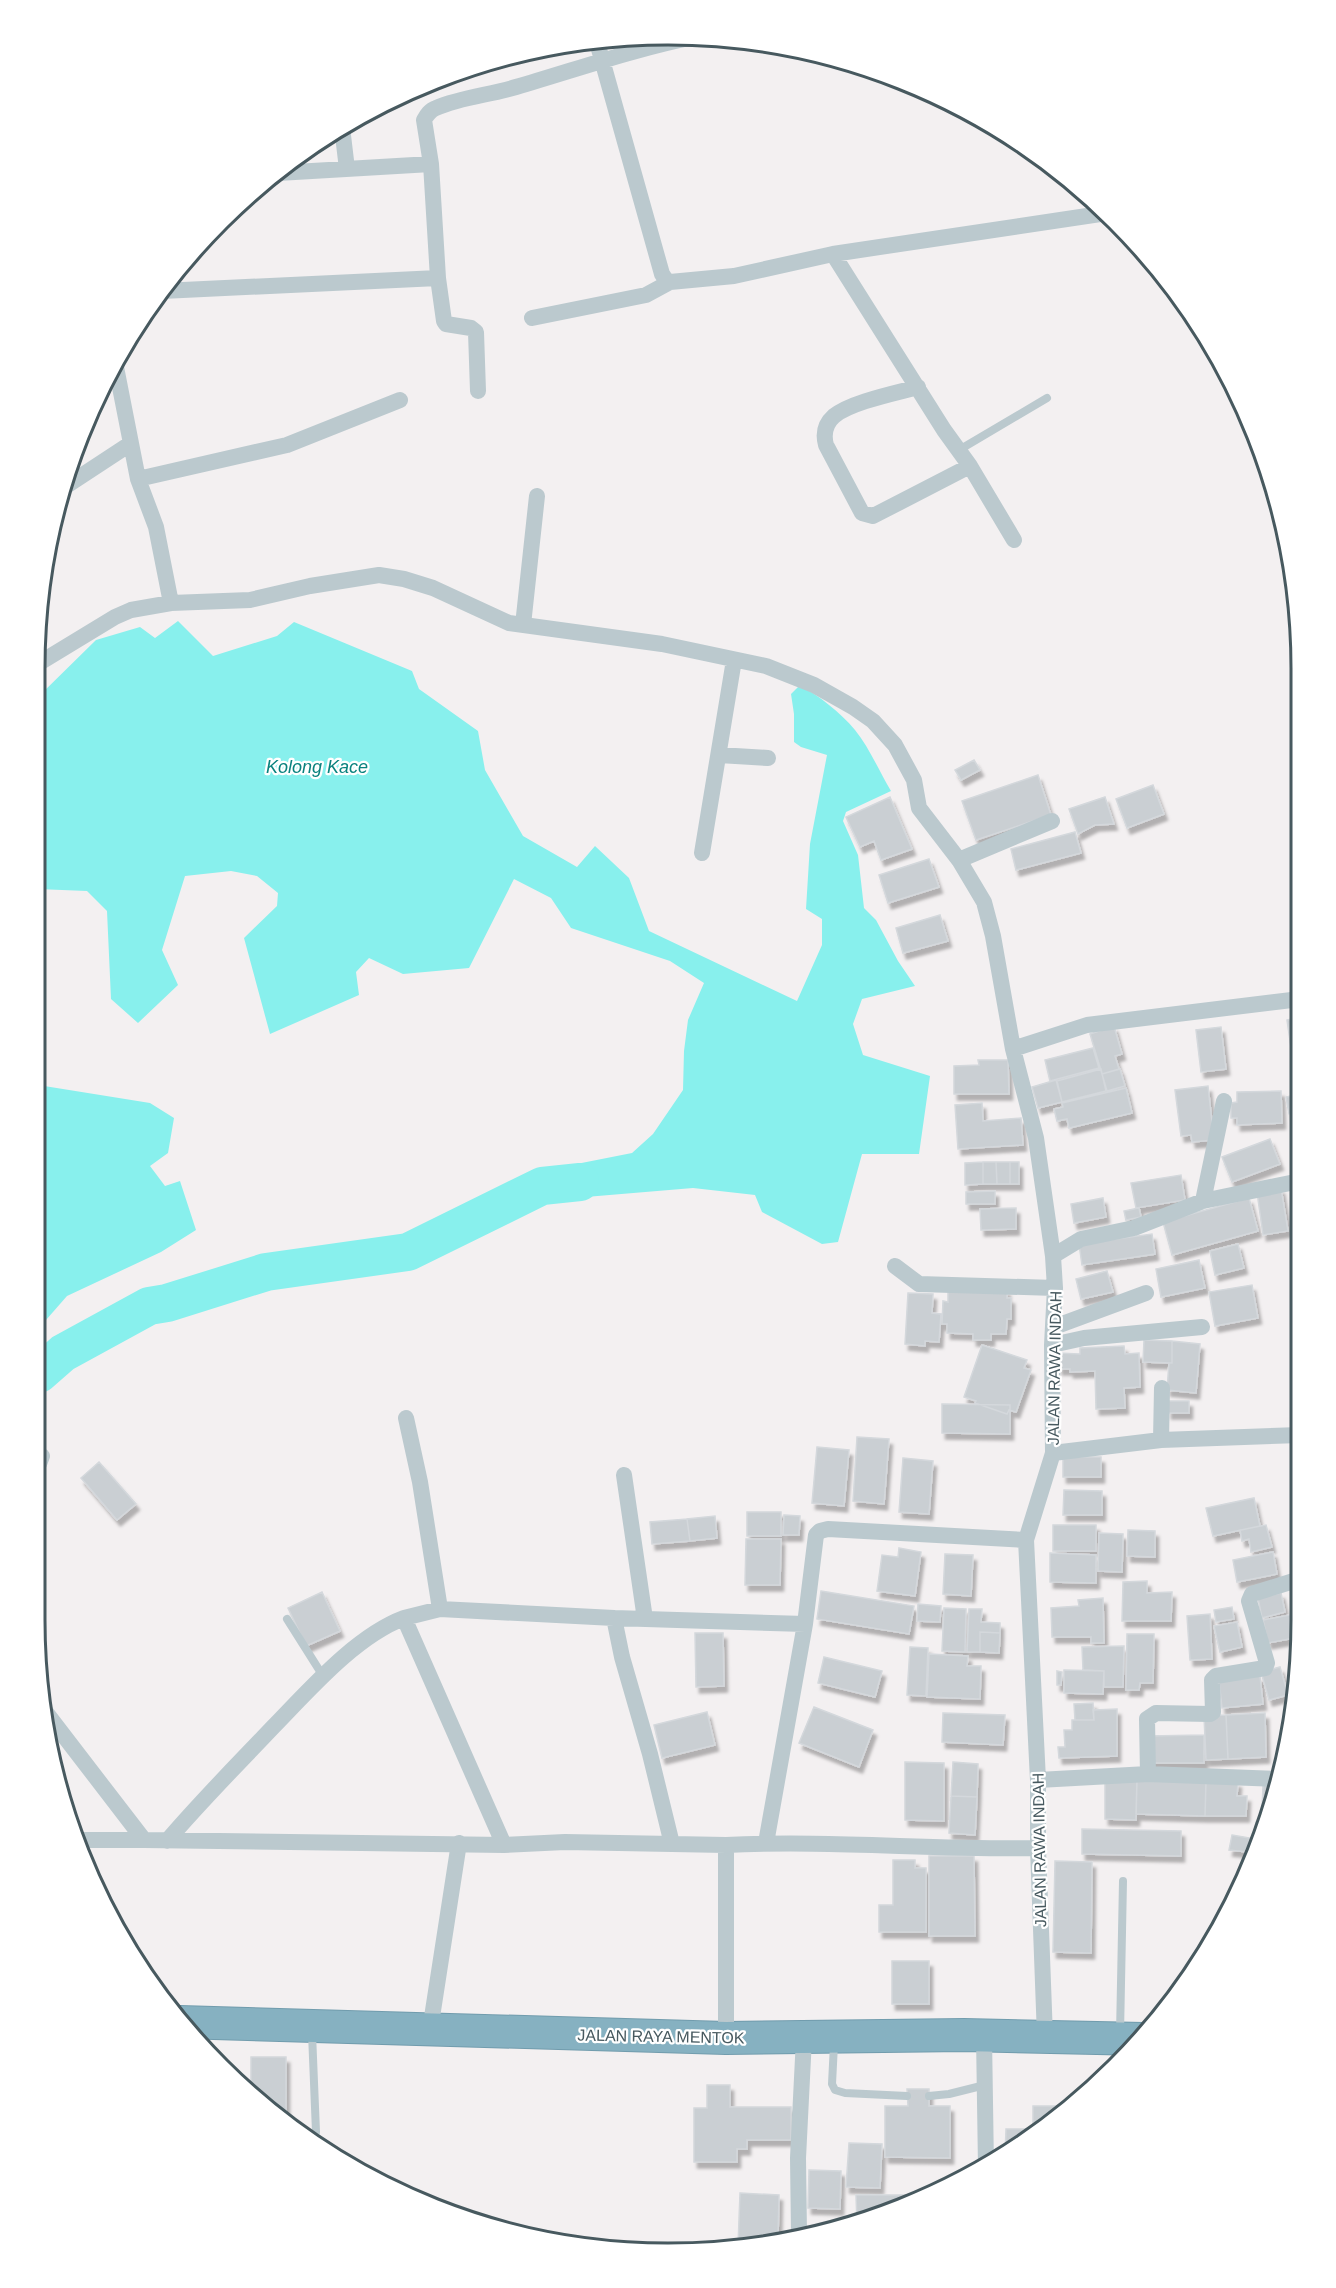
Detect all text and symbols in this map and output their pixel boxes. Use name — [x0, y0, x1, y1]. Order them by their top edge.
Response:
water label: Kolong Kace — [266, 757, 368, 777]
street label: JALAN RAWA INDAH — [1045, 1291, 1064, 1445]
street label: JALAN RAWA INDAH — [1030, 1773, 1049, 1927]
street label: JALAN RAYA MENTOK — [577, 2027, 745, 2046]

